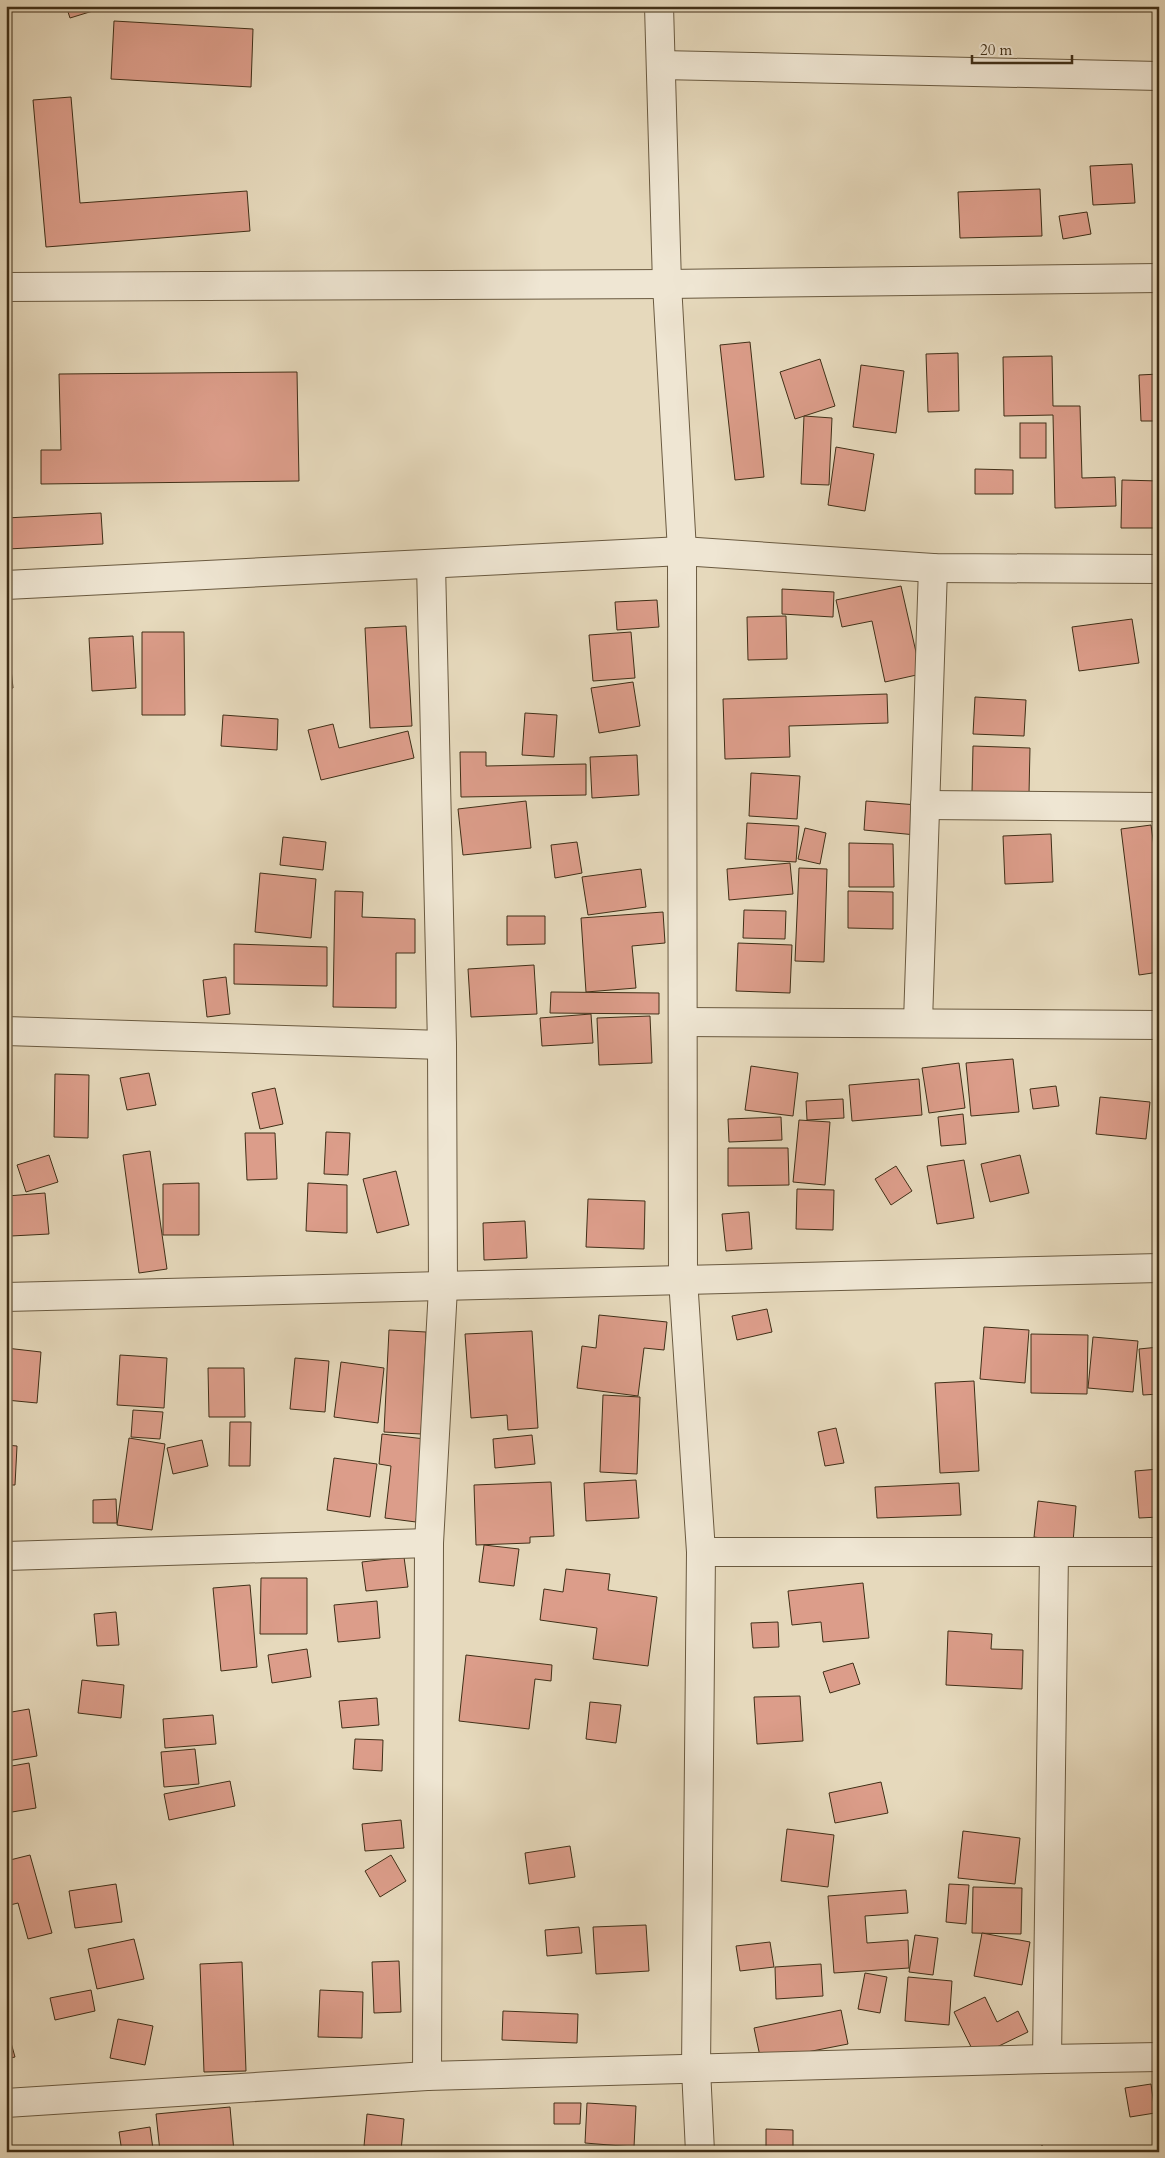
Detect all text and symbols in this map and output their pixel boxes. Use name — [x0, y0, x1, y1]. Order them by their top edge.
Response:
scale bar — [972, 32, 1072, 64]
text: 20 m — [980, 40, 1012, 60]

